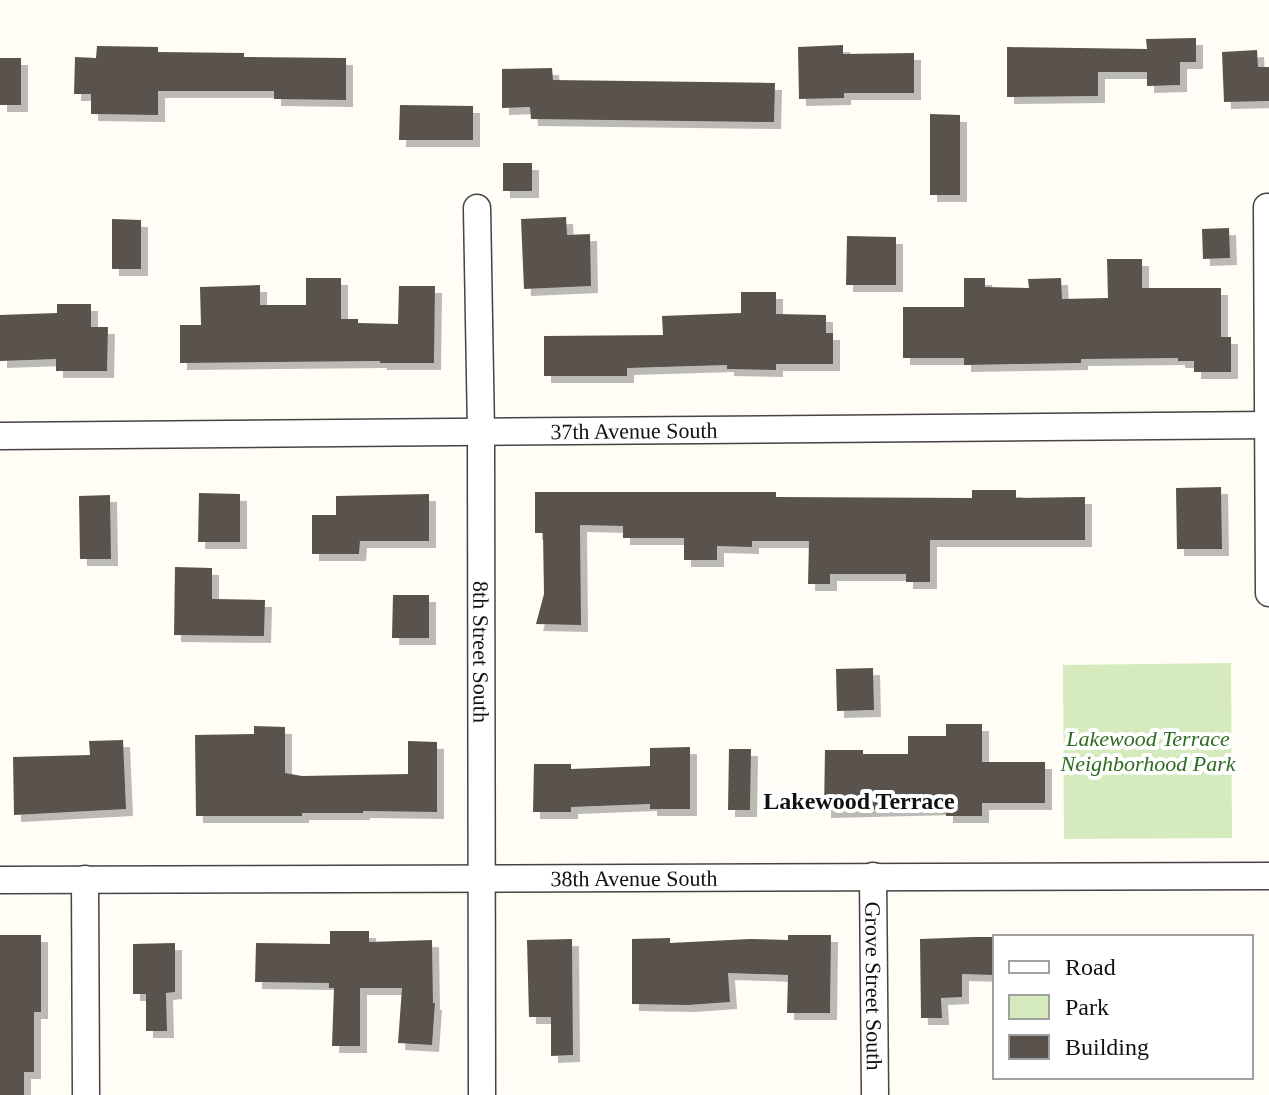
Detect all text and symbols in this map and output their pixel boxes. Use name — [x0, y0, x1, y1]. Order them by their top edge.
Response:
street label: 37th Avenue South — [550, 417, 718, 444]
street label: 8th Street South — [469, 581, 494, 723]
park label: Lakewood Terrace Neighborhood Park — [1060, 726, 1237, 776]
district label: Lakewood Terrace — [763, 788, 955, 814]
street label: 38th Avenue South — [550, 865, 718, 891]
street label: Grove Street South — [861, 902, 887, 1070]
legend — [993, 935, 1253, 1079]
text: Road — [1065, 954, 1116, 980]
text: Park — [1065, 994, 1109, 1020]
text: Building — [1065, 1034, 1149, 1060]

